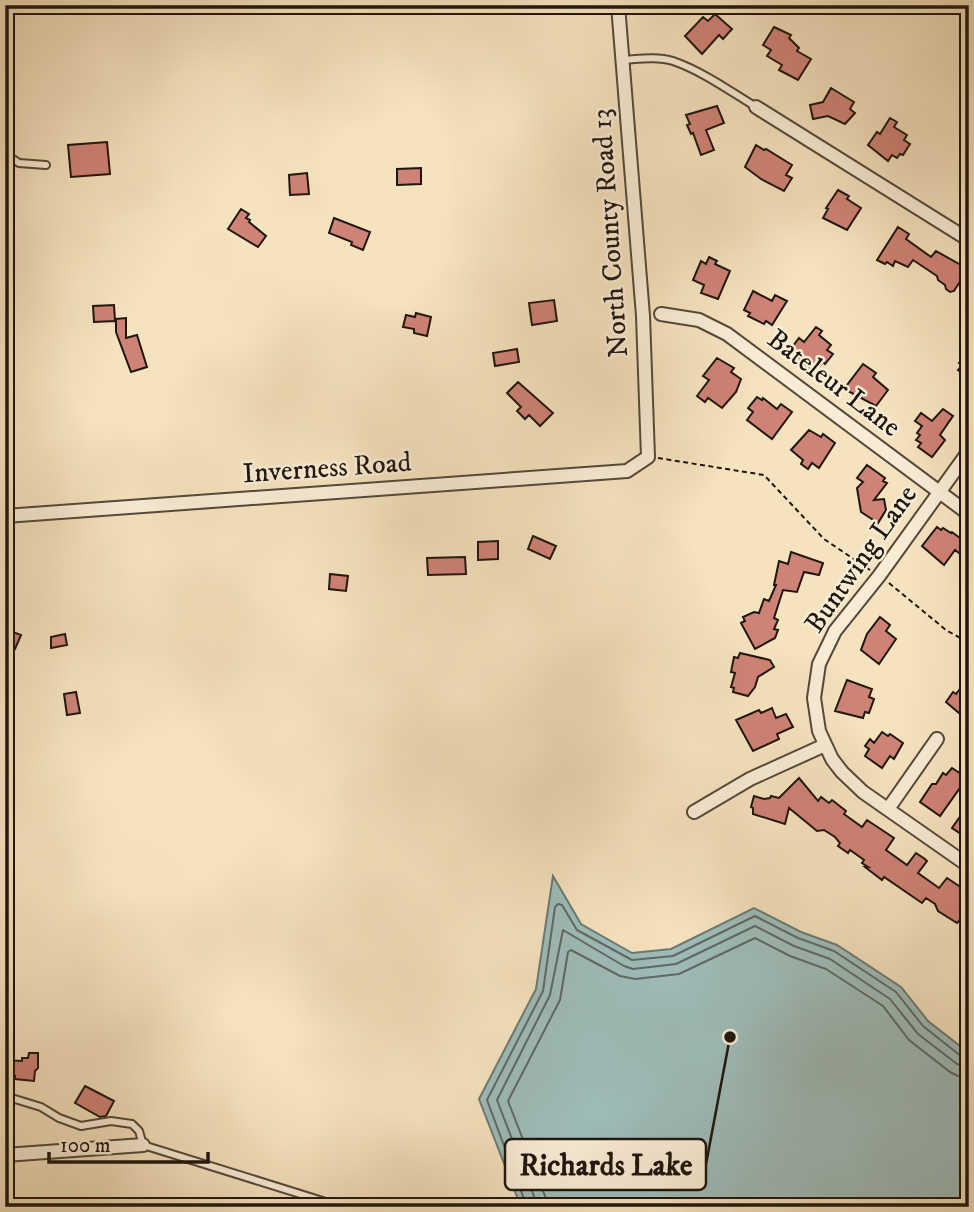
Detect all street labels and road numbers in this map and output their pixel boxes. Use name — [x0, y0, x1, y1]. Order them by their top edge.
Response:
street label: North County Road 13 — [584, 107, 636, 359]
street label: Bateleur Lane — [760, 321, 908, 445]
street label: Inverness Road — [241, 445, 413, 491]
street label: Buntwing Lane — [797, 478, 925, 640]

